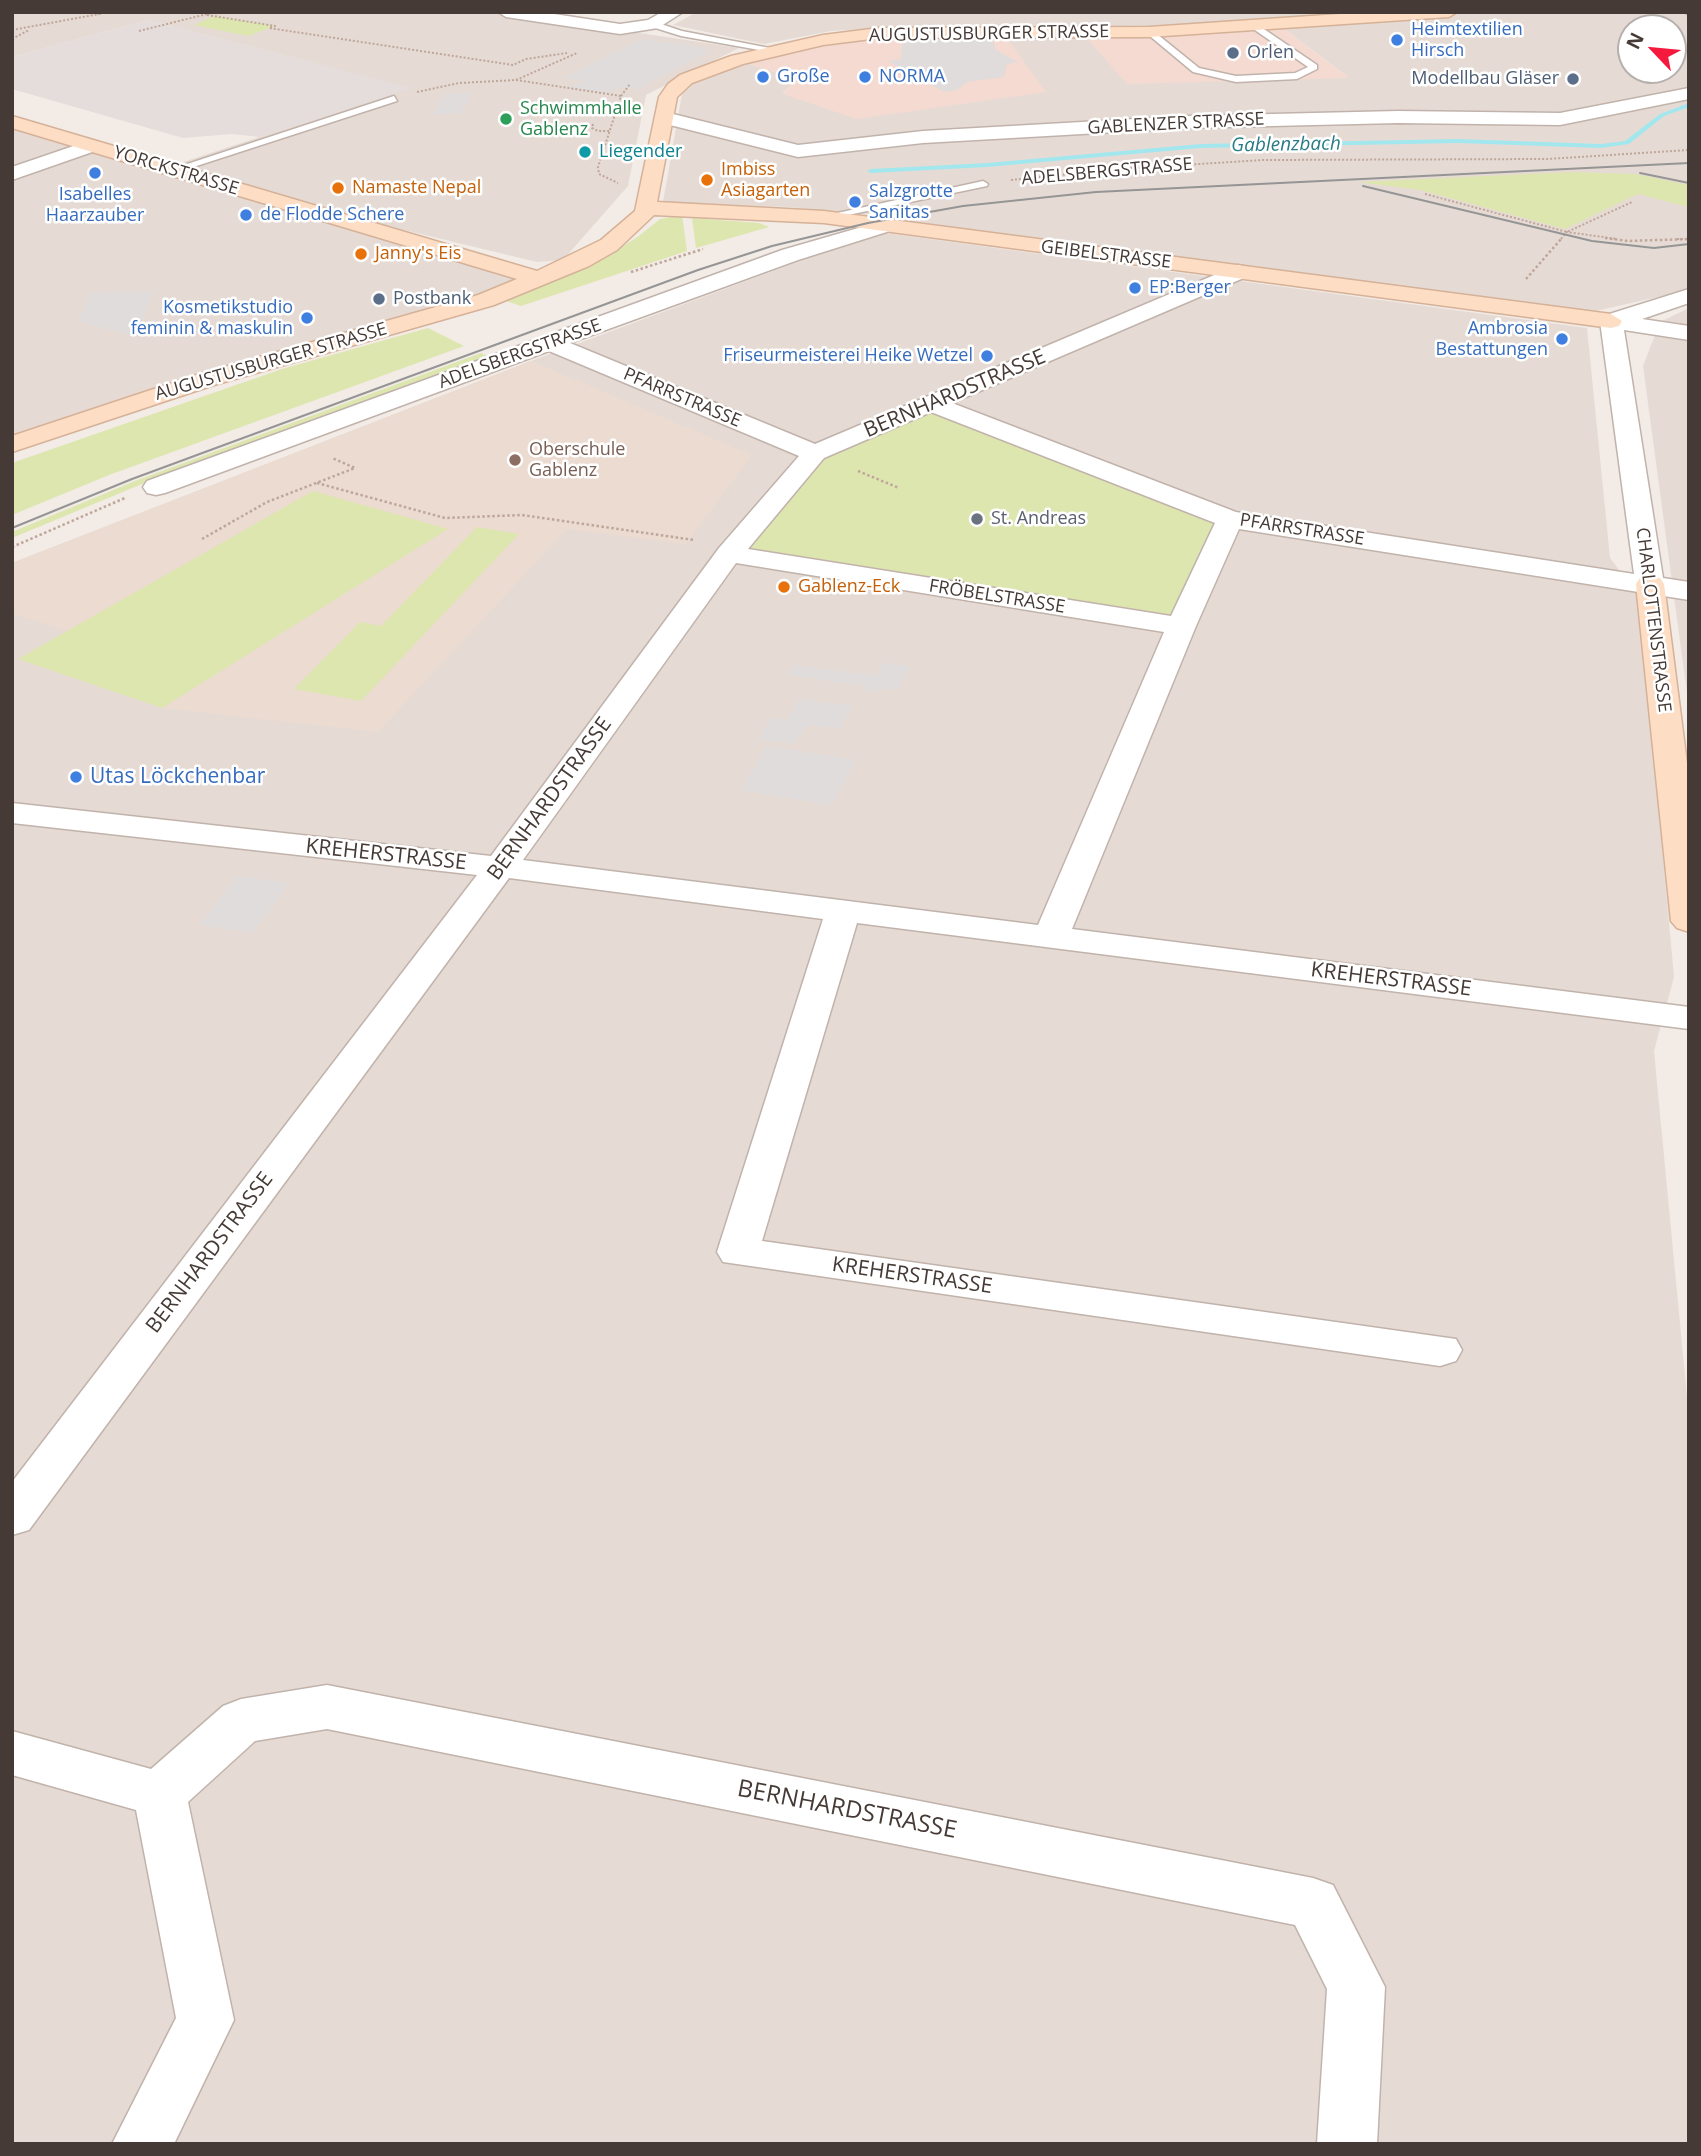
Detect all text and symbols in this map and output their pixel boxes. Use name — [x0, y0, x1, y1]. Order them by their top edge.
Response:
north arrow — [1617, 14, 1687, 84]
place label: Heimtextilien Hirsch — [1411, 19, 1523, 61]
street label: AUGUSTUSBURGER STRASSE — [869, 21, 1109, 47]
text: N — [1620, 28, 1650, 53]
marker: Heimtextilien Hirsch — [1389, 32, 1405, 48]
place label: Orlen — [1247, 42, 1294, 64]
marker: Orlen — [1225, 45, 1241, 61]
place label: Große — [777, 66, 830, 88]
place label: NORMA — [879, 66, 945, 88]
place label: Modellbau Gläser — [1411, 68, 1559, 90]
marker: Große — [755, 69, 771, 85]
marker: NORMA — [857, 69, 873, 85]
marker: Modellbau Gläser — [1565, 71, 1581, 87]
place label: Schwimmhalle Gablenz — [520, 98, 642, 140]
street label: GABLENZER STRASSE — [1087, 109, 1265, 139]
marker: Schwimmhalle Gablenz — [498, 111, 514, 127]
water label: Gablenzbach — [1231, 133, 1341, 157]
place label: Liegender — [599, 141, 682, 163]
street label: YORCKSTRASSE — [111, 142, 241, 200]
marker: Liegender — [577, 144, 593, 160]
street label: ADELSBERGSTRASSE — [1021, 154, 1193, 190]
place label: Imbiss Asiagarten — [721, 159, 810, 202]
marker: Isabelles Haarzauber — [87, 165, 103, 181]
marker: Imbiss Asiagarten — [699, 172, 715, 188]
place label: Namaste Nepal — [352, 177, 481, 199]
marker: Namaste Nepal — [330, 180, 346, 196]
place label: Salzgrotte Sanitas — [869, 181, 953, 224]
place label: Isabelles Haarzauber — [46, 184, 144, 227]
marker: Salzgrotte Sanitas — [847, 194, 863, 210]
place label: de Flodde Schere — [260, 204, 404, 226]
marker: de Flodde Schere — [238, 207, 254, 223]
street label: GEIBELSTRASSE — [1040, 236, 1172, 274]
place label: Janny's Eis — [375, 243, 461, 265]
marker: Janny's Eis — [353, 246, 369, 262]
place label: EP:Berger — [1149, 277, 1231, 299]
marker: EP:Berger — [1127, 280, 1143, 296]
place label: Postbank — [393, 288, 471, 310]
marker: Postbank — [371, 291, 387, 307]
place label: Kosmetikstudio feminin & maskulin — [131, 297, 293, 340]
marker: Kosmetikstudio feminin & maskulin — [299, 310, 315, 326]
street label: ADELSBERGSTRASSE — [436, 315, 604, 393]
place label: Ambrosia Bestattungen — [1435, 318, 1548, 360]
street label: AUGUSTUSBURGER STRASSE — [153, 319, 389, 405]
marker: Ambrosia Bestattungen — [1554, 331, 1570, 347]
street label: BERNHARDSTRASSE — [860, 344, 1050, 444]
place label: Friseurmeisterei Heike Wetzel — [723, 345, 973, 367]
marker: Friseurmeisterei Heike Wetzel — [979, 348, 995, 364]
street label: PFARRSTRASSE — [620, 363, 744, 433]
place label: Oberschule Gablenz — [529, 439, 625, 482]
marker: Oberschule Gablenz — [507, 452, 523, 468]
place label: St. Andreas — [991, 508, 1086, 530]
street label: PFARRSTRASSE — [1238, 509, 1366, 551]
marker: St. Andreas — [969, 511, 985, 527]
street label: CHARLOTTENSTRASSE — [1631, 526, 1675, 714]
place label: Gablenz-Eck — [798, 576, 900, 598]
street label: FRÖBELSTRASSE — [927, 576, 1067, 618]
marker: Gablenz-Eck — [776, 579, 792, 595]
street label: BERNHARDSTRASSE — [483, 713, 617, 885]
place label: Utas Löckchenbar — [90, 764, 265, 790]
marker: Utas Löckchenbar — [68, 769, 84, 785]
street label: KREHERSTRASSE — [304, 834, 468, 876]
street label: KREHERSTRASSE — [1309, 958, 1473, 1002]
street label: BERNHARDSTRASSE — [141, 1168, 279, 1338]
street label: KREHERSTRASSE — [830, 1252, 994, 1300]
street label: BERNHARDSTRASSE — [735, 1775, 959, 1845]

